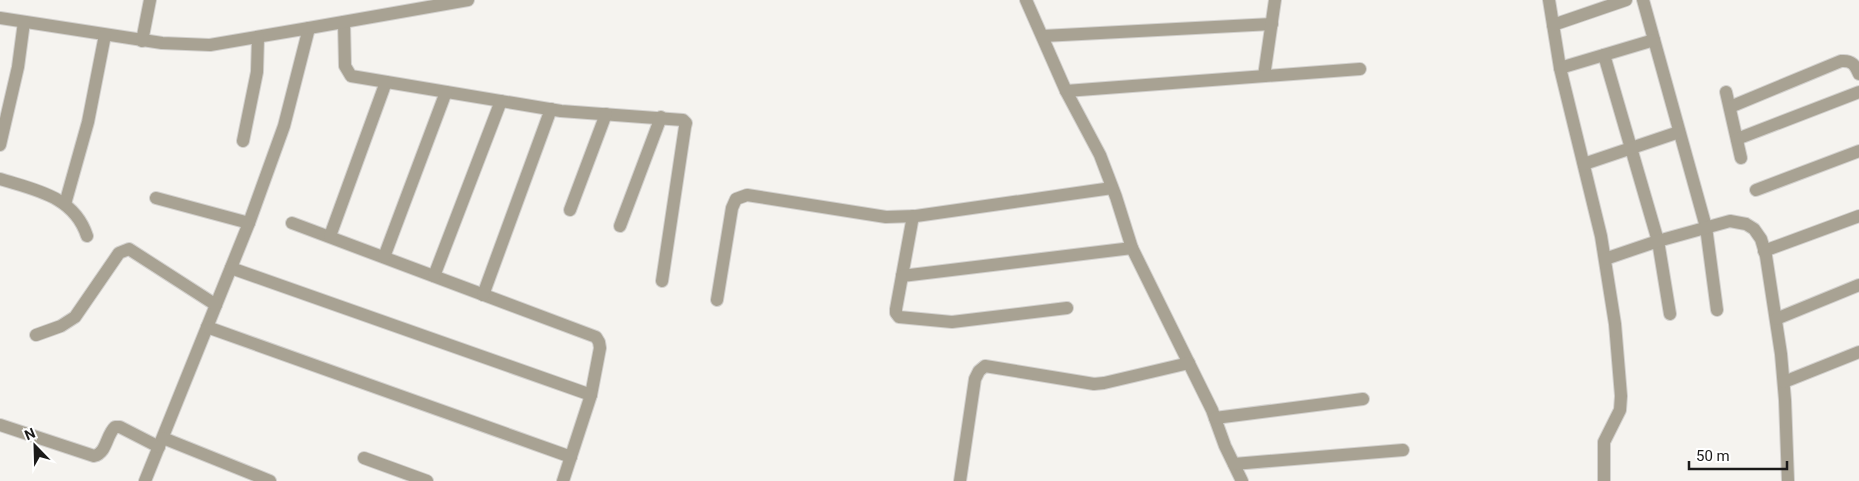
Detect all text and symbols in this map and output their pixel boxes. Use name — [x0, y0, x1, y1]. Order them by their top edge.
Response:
north arrow — [10, 421, 60, 471]
text: N — [22, 425, 38, 443]
scale bar — [1689, 438, 1786, 470]
text: 50 m — [1696, 447, 1730, 465]

